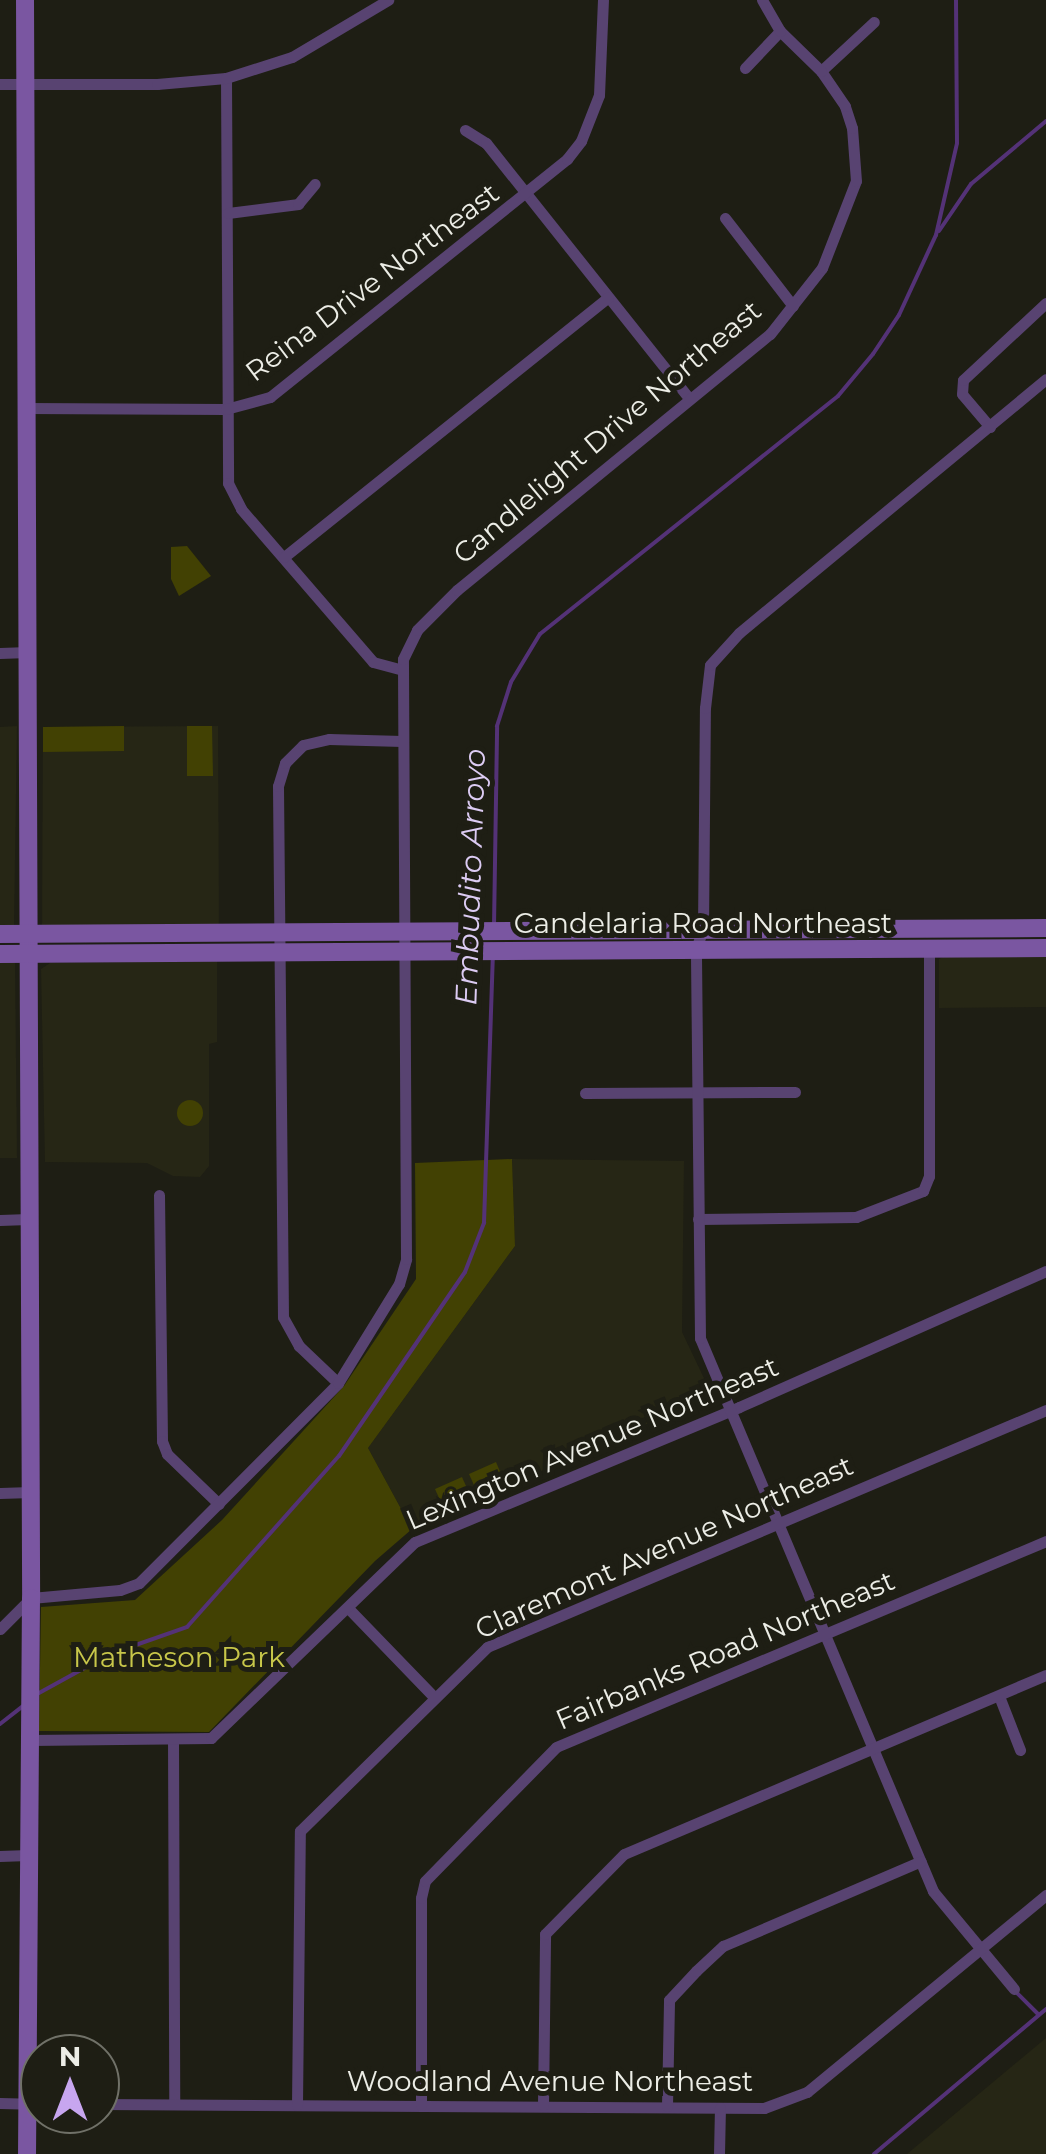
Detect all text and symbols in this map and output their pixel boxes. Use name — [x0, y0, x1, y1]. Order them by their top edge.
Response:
street label: Reina Drive Northeast — [239, 176, 505, 388]
street label: Candlelight Drive Northeast — [446, 293, 768, 571]
water label: Embudito Arroyo — [449, 748, 493, 1006]
street label: Candelaria Road Northeast — [514, 906, 892, 940]
street label: Lexington Avenue Northeast — [401, 1349, 783, 1537]
street label: Claremont Avenue Northeast — [470, 1448, 858, 1646]
street label: Fairbanks Road Northeast — [551, 1563, 899, 1737]
park label: Matheson Park — [73, 1640, 285, 1674]
north arrow — [20, 2034, 120, 2134]
text: N — [59, 2039, 81, 2073]
street label: Woodland Avenue Northeast — [347, 2064, 753, 2098]

